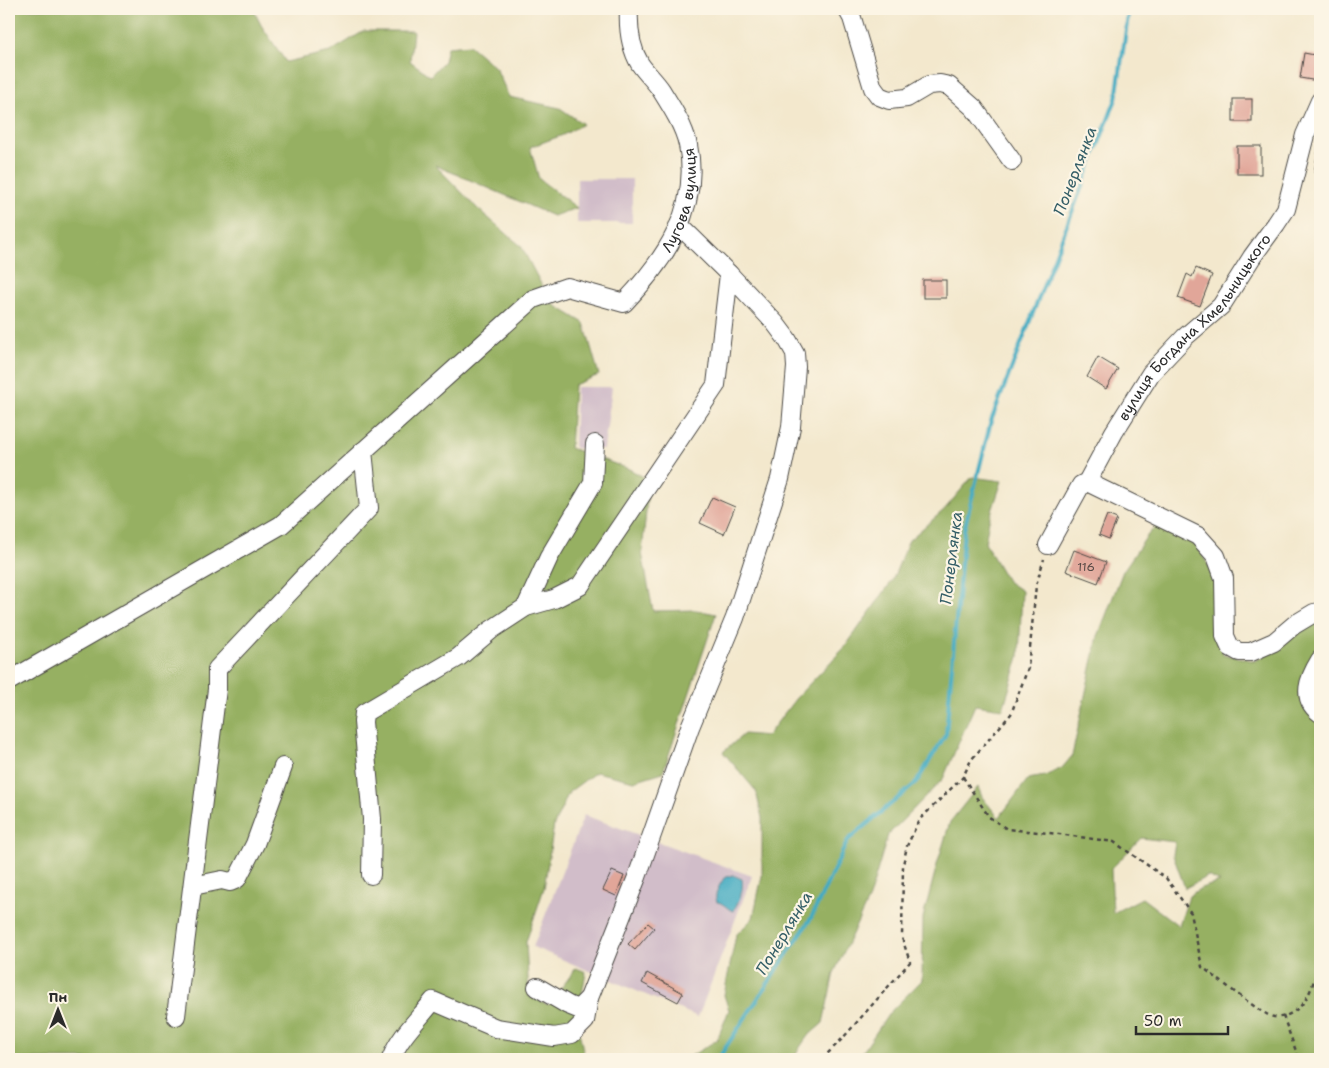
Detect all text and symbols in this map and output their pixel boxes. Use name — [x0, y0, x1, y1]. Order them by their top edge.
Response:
water label: Понерлянка — [1048, 123, 1102, 218]
street label: Лугова вулиця — [657, 147, 701, 256]
street label: вулиця Богдана Хмельницького — [1114, 230, 1276, 425]
water label: Понерлянка — [935, 510, 967, 606]
house number: 116 — [1077, 559, 1095, 575]
water label: Понерлянка — [751, 887, 817, 979]
north arrow — [32, 986, 82, 1036]
text: Пн — [49, 988, 67, 1006]
scale bar — [1136, 1003, 1229, 1035]
text: 50 m — [1144, 1011, 1182, 1031]

